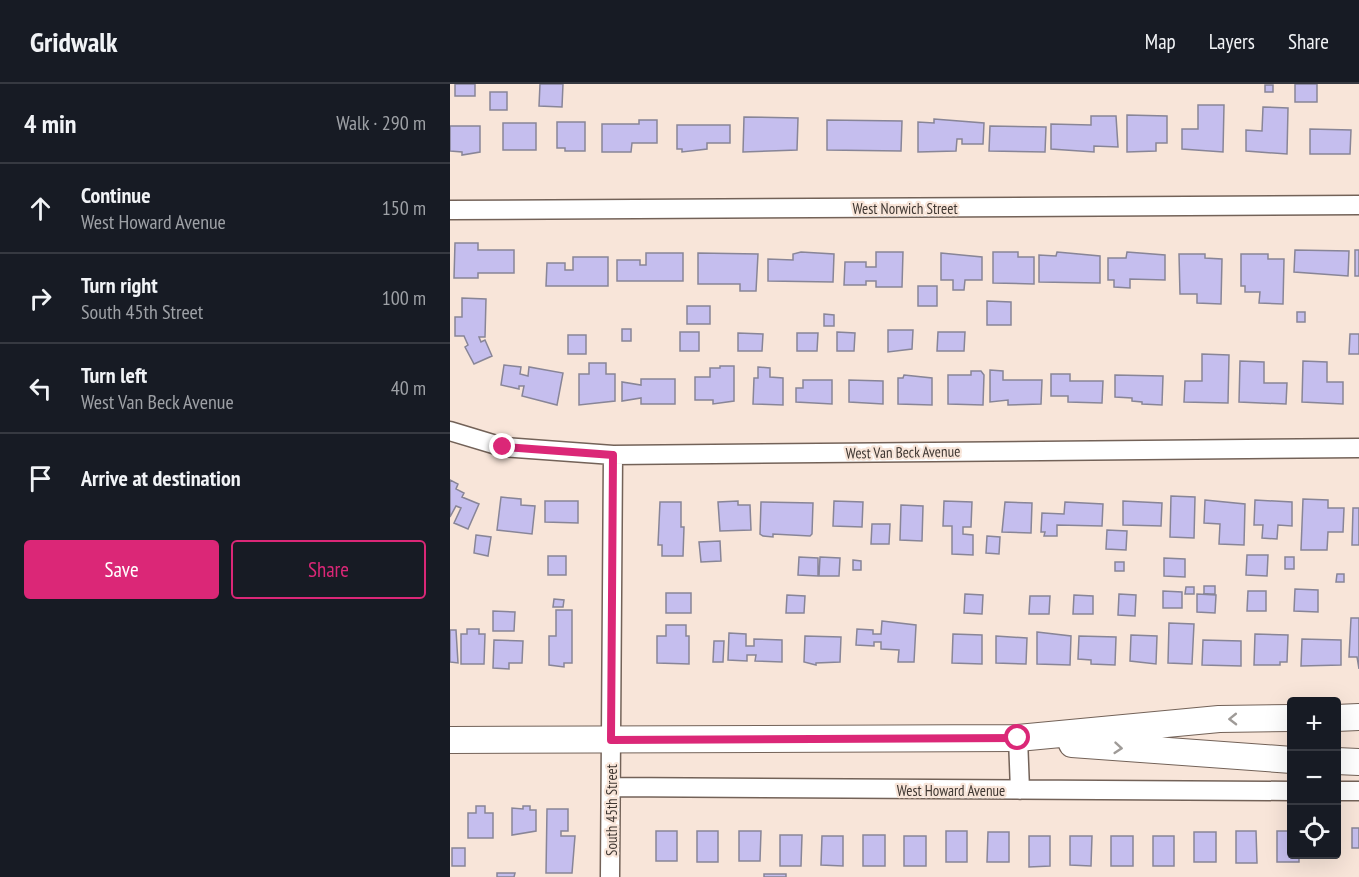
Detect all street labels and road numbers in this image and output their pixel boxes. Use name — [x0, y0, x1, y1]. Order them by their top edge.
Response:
street label: West Norwich Street — [852, 199, 958, 218]
street label: West Van Beck Avenue — [846, 442, 960, 462]
street label: South 45th Street — [602, 764, 621, 856]
street label: West Howard Avenue — [897, 781, 1005, 800]

